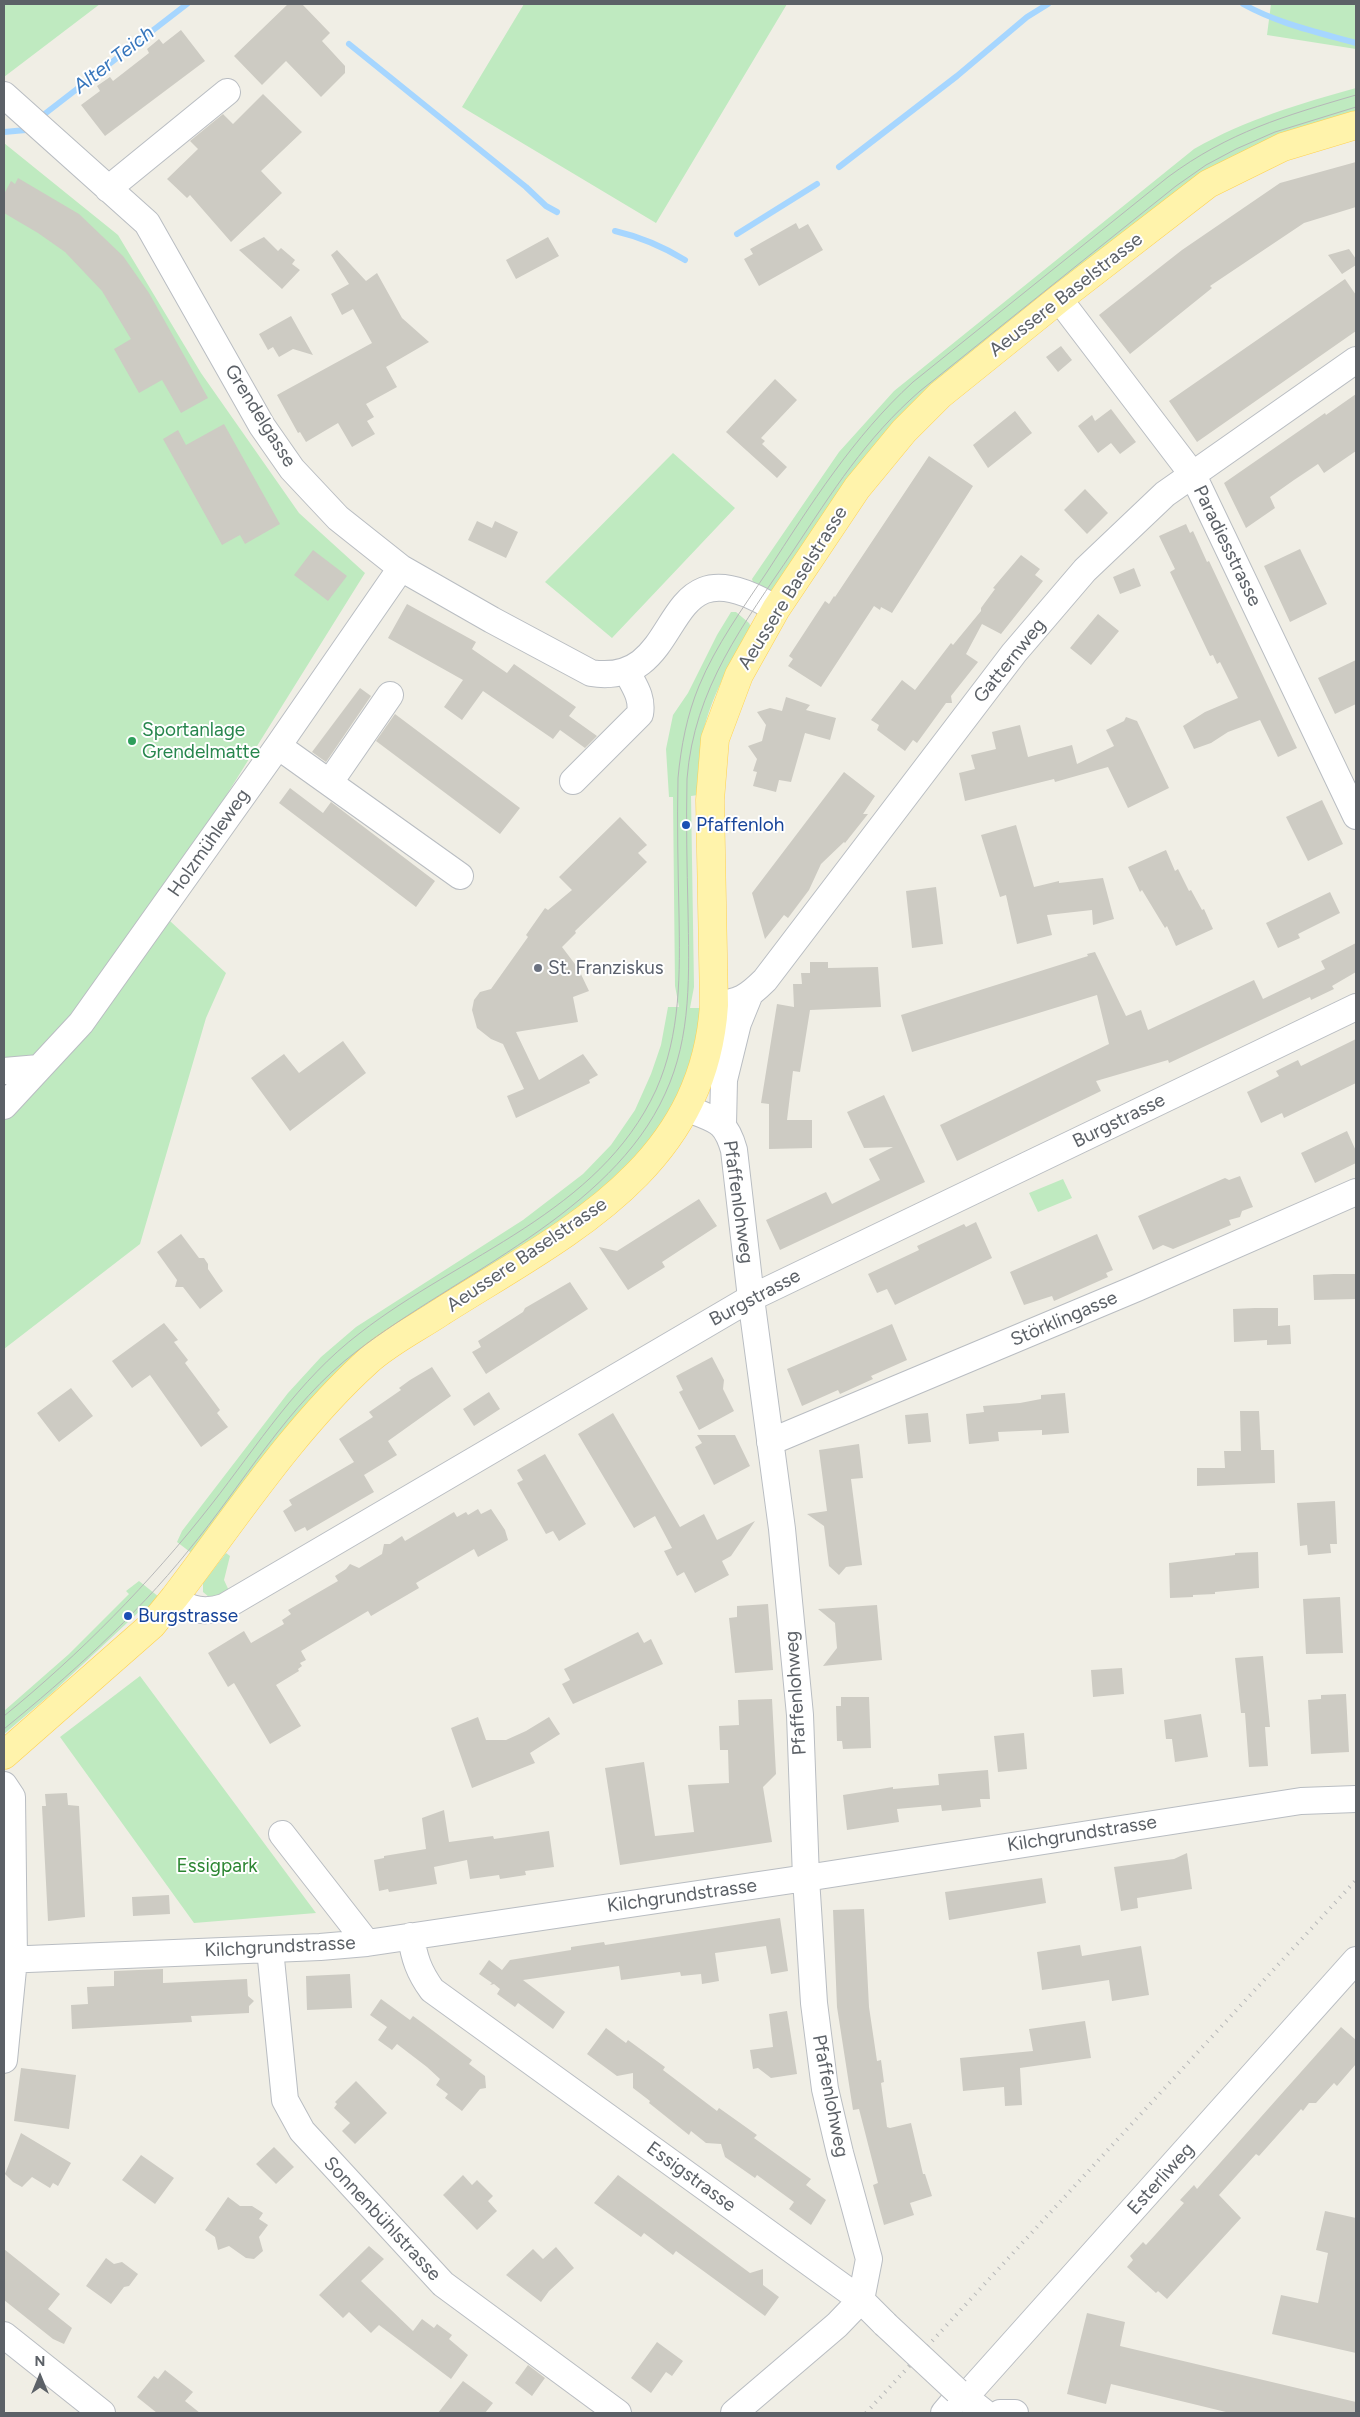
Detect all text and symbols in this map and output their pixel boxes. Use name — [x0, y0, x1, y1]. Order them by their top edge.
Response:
water label: Alter Teich — [69, 21, 159, 99]
street label: Aeussere Baselstrasse — [985, 228, 1147, 362]
street label: Grendelgasse — [219, 361, 301, 471]
street label: Paradiesstrasse — [1188, 482, 1266, 610]
street label: Aeussere Baselstrasse — [733, 502, 853, 674]
street label: Gatternweg — [969, 614, 1051, 708]
place label: Sportanlage Grendelmatte — [142, 719, 260, 763]
marker: Sportanlage Grendelmatte — [126, 735, 138, 747]
street label: Holzmühleweg — [163, 785, 255, 901]
place label: Pfaffenloh — [696, 814, 784, 836]
marker: Pfaffenloh — [680, 819, 692, 831]
place label: St. Franziskus — [548, 957, 664, 979]
marker: St. Franziskus — [532, 962, 544, 974]
street label: Burgstrasse — [1069, 1089, 1169, 1153]
street label: Pfaffenlohweg — [718, 1139, 758, 1265]
street label: Aeussere Baselstrasse — [443, 1193, 611, 1317]
street label: Burgstrasse — [705, 1264, 805, 1332]
street label: Störklingasse — [1007, 1286, 1121, 1352]
place label: Burgstrasse — [138, 1605, 238, 1627]
marker: Burgstrasse — [122, 1610, 134, 1622]
street label: Pfaffenlohweg — [780, 1630, 812, 1756]
street label: Kilchgrundstrasse — [1006, 1811, 1158, 1857]
park label: Essigpark — [176, 1855, 258, 1877]
street label: Kilchgrundstrasse — [606, 1874, 758, 1918]
street label: Kilchgrundstrasse — [204, 1932, 356, 1962]
street label: Pfaffenlohweg — [807, 2033, 853, 2159]
street label: Essigstrasse — [642, 2137, 740, 2217]
street label: Esterliweg — [1123, 2138, 1199, 2220]
street label: Sonnenbühlstrasse — [319, 2152, 445, 2286]
north arrow — [15, 2352, 65, 2402]
text: N — [35, 2353, 45, 2370]

